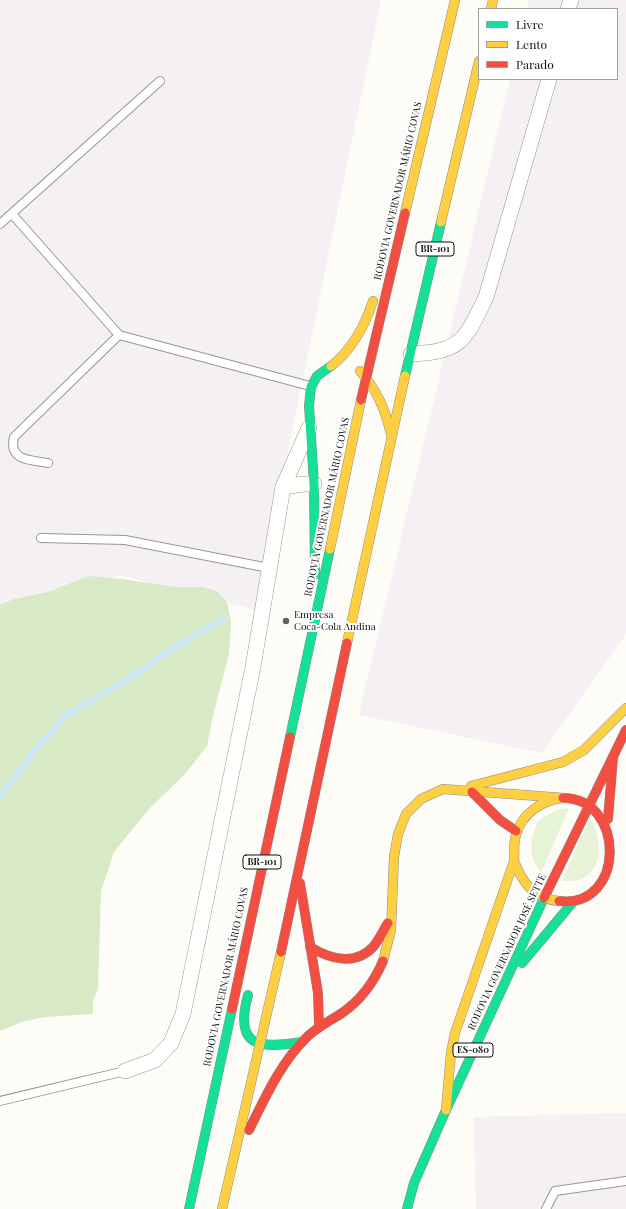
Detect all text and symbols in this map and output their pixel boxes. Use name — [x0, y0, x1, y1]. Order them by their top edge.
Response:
legend — [478, 8, 618, 80]
text: Livre — [516, 16, 544, 32]
text: Lento — [516, 36, 547, 52]
text: Parado — [516, 56, 554, 72]
street label: RODOVIA GOVERNADOR MÁRIO COVAS — [372, 101, 424, 281]
road number: BR-101 — [416, 242, 454, 256]
street label: RODOVIA GOVERNADOR MÁRIO COVAS — [302, 416, 352, 598]
place label: Empresa Coca-Cola Andina — [294, 609, 376, 632]
marker: Empresa Coca-Cola Andina — [281, 616, 291, 626]
road number: BR-101 — [243, 855, 281, 869]
street label: RODOVIA GOVERNADOR JOSÉ SETTE — [465, 872, 549, 1032]
street label: RODOVIA GOVERNADOR MÁRIO COVAS — [201, 886, 251, 1068]
road number: ES-080 — [453, 1043, 493, 1057]

